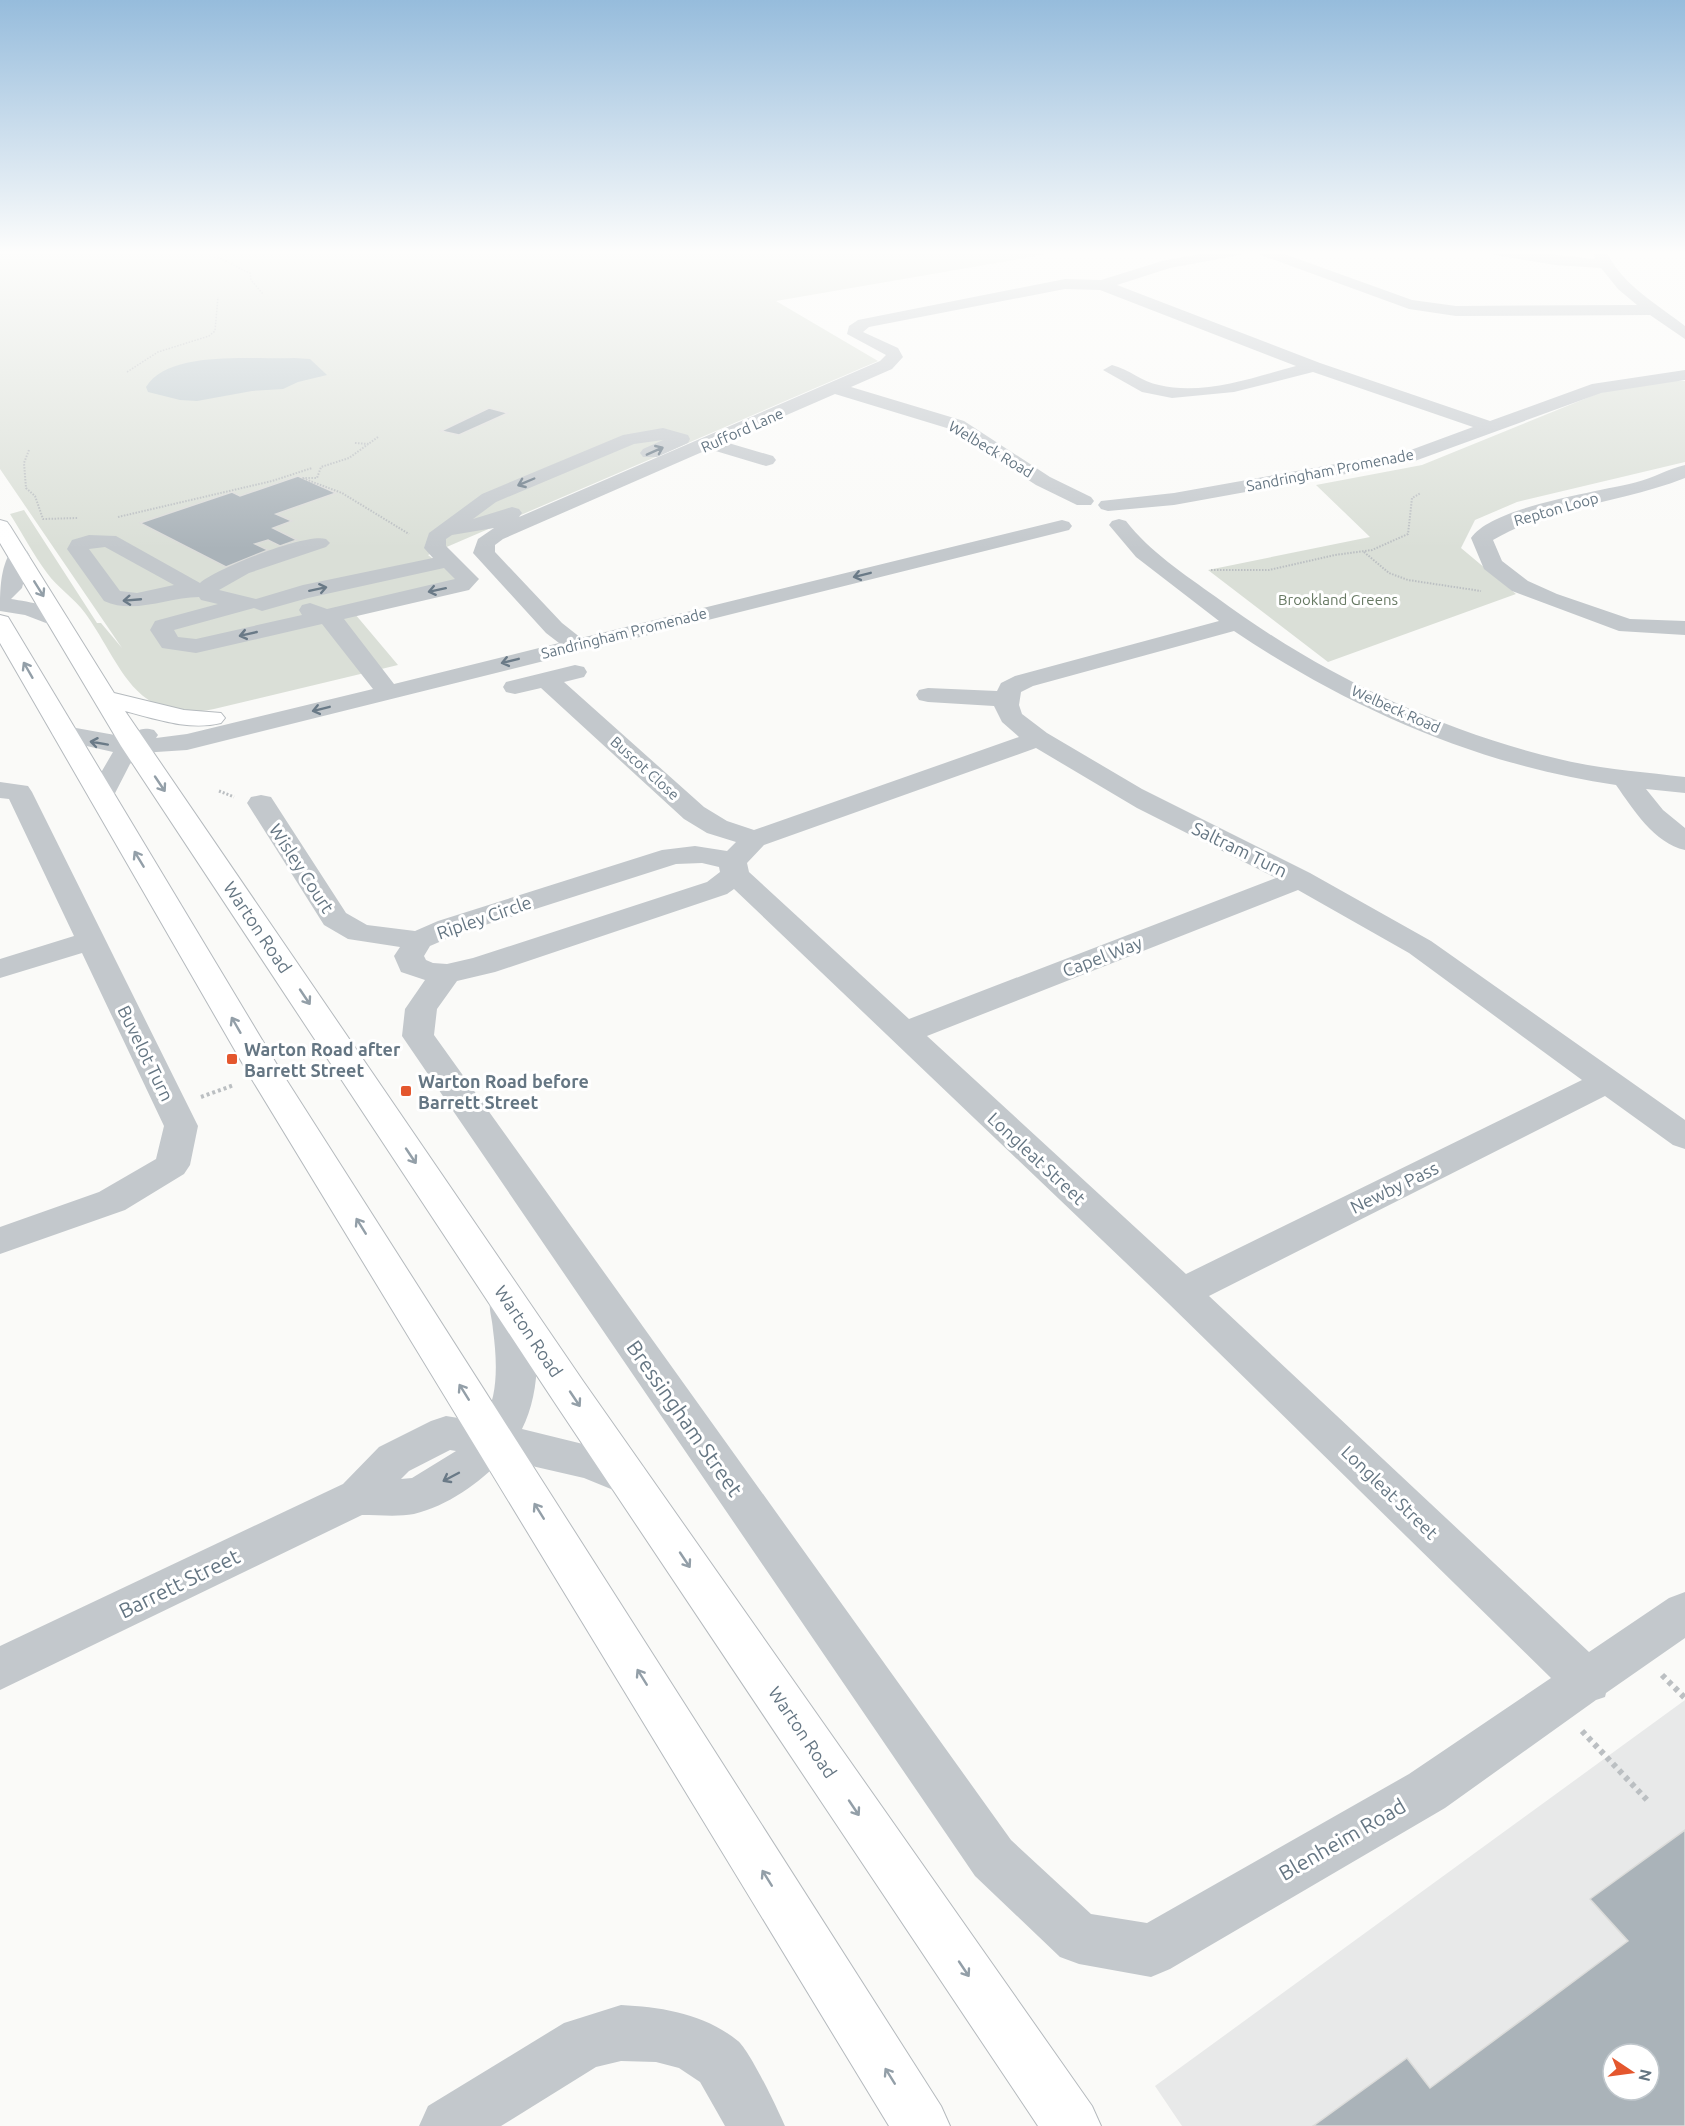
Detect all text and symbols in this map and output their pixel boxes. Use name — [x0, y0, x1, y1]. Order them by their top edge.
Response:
street label: Rufford Lane — [698, 404, 786, 456]
street label: Welbeck Road — [946, 417, 1036, 481]
one-way arrow — [646, 445, 664, 456]
street label: Sandringham Promenade — [1245, 445, 1415, 495]
one-way arrow — [517, 477, 536, 488]
street label: Repton Loop — [1512, 489, 1600, 529]
one-way arrow — [853, 570, 873, 581]
one-way arrow — [33, 580, 45, 597]
one-way arrow — [308, 582, 327, 594]
one-way arrow — [427, 585, 446, 597]
park label: Brookland Greens — [1278, 591, 1398, 608]
one-way arrow — [123, 594, 143, 605]
street label: Sandringham Promenade — [539, 604, 709, 662]
one-way arrow — [239, 629, 258, 641]
one-way arrow — [501, 656, 520, 668]
one-way arrow — [21, 662, 33, 679]
street label: Welbeck Road — [1349, 682, 1443, 736]
one-way arrow — [311, 703, 330, 715]
street label: Buscot Close — [607, 733, 683, 803]
one-way arrow — [90, 737, 109, 748]
one-way arrow — [154, 775, 166, 791]
street label: Saltram Turn — [1189, 817, 1291, 881]
street label: Wisley Court — [266, 820, 338, 916]
one-way arrow — [132, 851, 144, 868]
street label: Warton Road — [220, 878, 296, 976]
street label: Ripley Circle — [434, 891, 534, 943]
street label: Capel Way — [1059, 932, 1145, 980]
one-way arrow — [299, 989, 311, 1005]
street label: Buvelot Turn — [114, 1002, 178, 1104]
one-way arrow — [230, 1017, 242, 1034]
place label: Warton Road after Barrett Street — [244, 1039, 401, 1080]
marker: Warton Road after Barrett Street — [225, 1052, 239, 1066]
place label: Warton Road before Barrett Street — [418, 1071, 589, 1112]
marker: Warton Road before Barrett Street — [399, 1084, 413, 1098]
street label: Longleat Street — [984, 1108, 1090, 1208]
one-way arrow — [405, 1147, 418, 1164]
street label: Newby Pass — [1347, 1157, 1441, 1217]
one-way arrow — [354, 1218, 366, 1235]
street label: Warton Road — [491, 1282, 567, 1380]
street label: Bressingham Street — [622, 1335, 748, 1501]
one-way arrow — [458, 1384, 470, 1401]
one-way arrow — [569, 1391, 581, 1407]
street label: Longleat Street — [1338, 1441, 1442, 1543]
one-way arrow — [442, 1472, 460, 1483]
one-way arrow — [532, 1503, 544, 1520]
street label: Barrett Street — [115, 1543, 243, 1623]
one-way arrow — [679, 1552, 691, 1568]
one-way arrow — [635, 1668, 648, 1685]
street label: Warton Road — [765, 1683, 841, 1781]
street label: Blenheim Road — [1274, 1793, 1410, 1885]
one-way arrow — [848, 1799, 860, 1815]
one-way arrow — [761, 1870, 773, 1887]
one-way arrow — [958, 1960, 970, 1976]
north arrow — [1601, 2042, 1661, 2102]
one-way arrow — [884, 2068, 896, 2085]
text: N — [1636, 2068, 1656, 2083]

